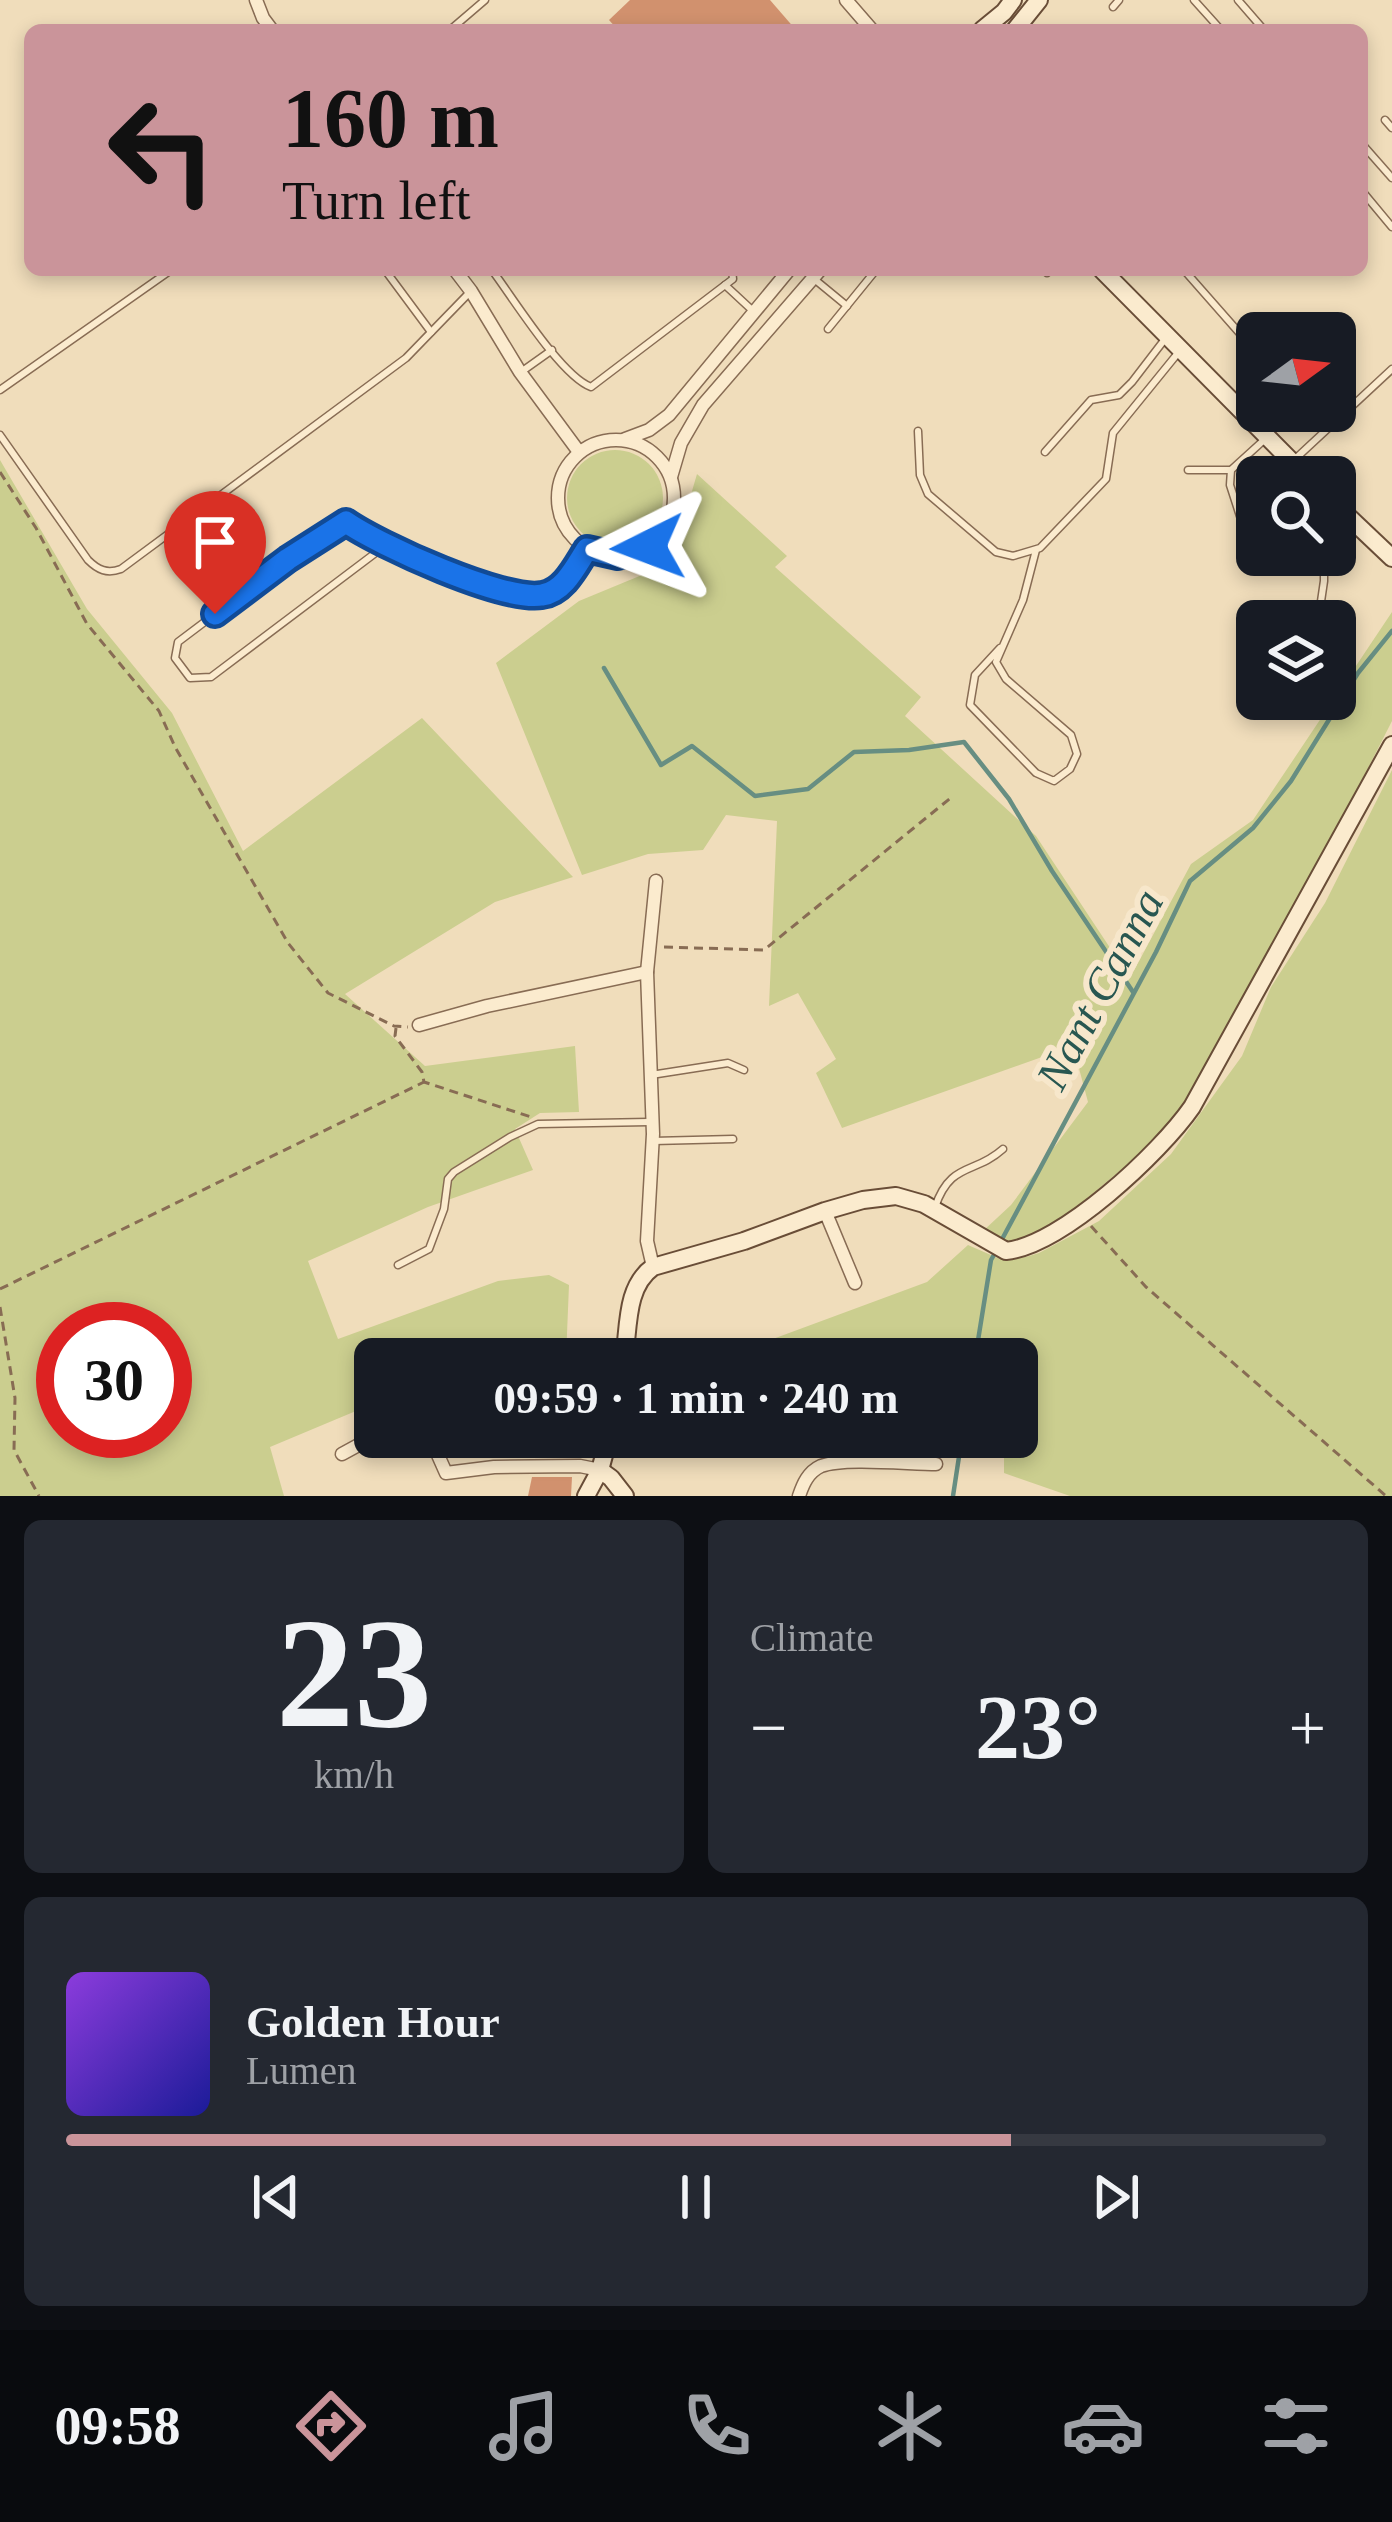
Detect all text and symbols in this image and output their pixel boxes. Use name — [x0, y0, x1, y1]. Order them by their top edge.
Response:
icon: left — [84, 72, 240, 228]
text: 160 m — [282, 72, 499, 165]
text: Turn left — [282, 171, 471, 231]
north arrow — [1236, 312, 1356, 432]
map controls — [1236, 312, 1356, 720]
button: search — [1236, 456, 1356, 576]
position arrow — [585, 484, 711, 610]
pin — [164, 491, 266, 614]
icon: arrive — [182, 509, 248, 575]
button: layers — [1236, 600, 1356, 720]
water label: Nant Canna — [1026, 881, 1173, 1099]
speed limit sign: 30 — [36, 1302, 192, 1458]
text: 09:59 · 1 min · 240 m — [494, 1373, 899, 1423]
text: 23 — [276, 1587, 432, 1760]
text: Climate — [750, 1616, 873, 1659]
text: 23° — [975, 1678, 1101, 1777]
text: − — [750, 1691, 787, 1764]
text: + — [1289, 1691, 1326, 1764]
text: km/h — [314, 1753, 394, 1796]
text: Golden Hour — [246, 1997, 500, 2047]
text: Lumen — [246, 2049, 356, 2092]
icon: previous — [243, 2164, 309, 2230]
icon: pause — [663, 2164, 729, 2230]
icon: next — [1083, 2164, 1149, 2230]
icon: directions — [289, 2384, 373, 2468]
icon: music — [482, 2384, 566, 2468]
icon: phone — [675, 2384, 759, 2468]
icon: climate — [868, 2384, 952, 2468]
icon: car — [1061, 2384, 1145, 2468]
icon: filters — [1254, 2384, 1338, 2468]
text: 09:58 — [54, 2396, 180, 2456]

